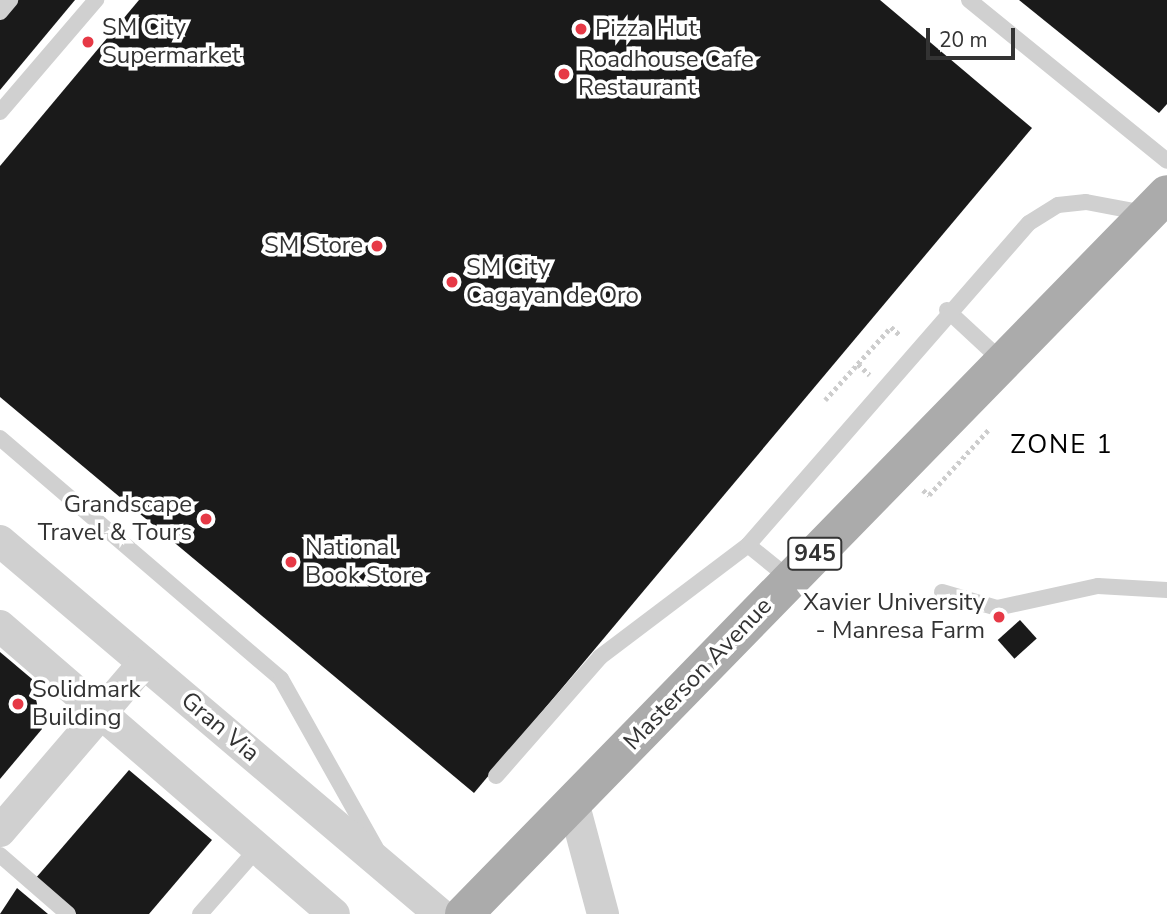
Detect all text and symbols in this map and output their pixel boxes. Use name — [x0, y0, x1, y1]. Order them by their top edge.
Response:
place label: SM City Supermarket — [102, 14, 240, 70]
scale bar — [929, 14, 1018, 58]
place label: Pizza Hut — [595, 15, 697, 43]
marker: Pizza Hut — [573, 21, 589, 37]
text: 20 m — [939, 26, 988, 54]
marker: SM City Supermarket — [80, 34, 96, 50]
place label: Roadhouse Cafe Restaurant — [578, 46, 754, 102]
marker: Roadhouse Cafe Restaurant — [556, 66, 572, 82]
place label: SM Store — [264, 232, 363, 260]
marker: SM Store — [369, 238, 385, 254]
place label: SM City Cagayan de Oro — [466, 254, 639, 310]
marker: SM City Cagayan de Oro — [444, 274, 460, 290]
district label: ZONE 1 — [1011, 429, 1113, 461]
place label: Grandscape Travel & Tours — [38, 491, 192, 547]
marker: Grandscape Travel & Tours — [198, 511, 214, 527]
place label: National Book Store — [305, 534, 424, 590]
road number: 945 — [787, 534, 843, 574]
marker: National Book Store — [283, 554, 299, 570]
place label: Xavier University - Manresa Farm — [803, 589, 985, 645]
street label: Masterson Avenue — [618, 592, 778, 756]
marker: Xavier University - Manresa Farm — [991, 609, 1007, 625]
place label: Solidmark Building — [32, 676, 141, 732]
street label: Gran Via — [175, 686, 265, 768]
marker: Solidmark Building — [10, 696, 26, 712]

